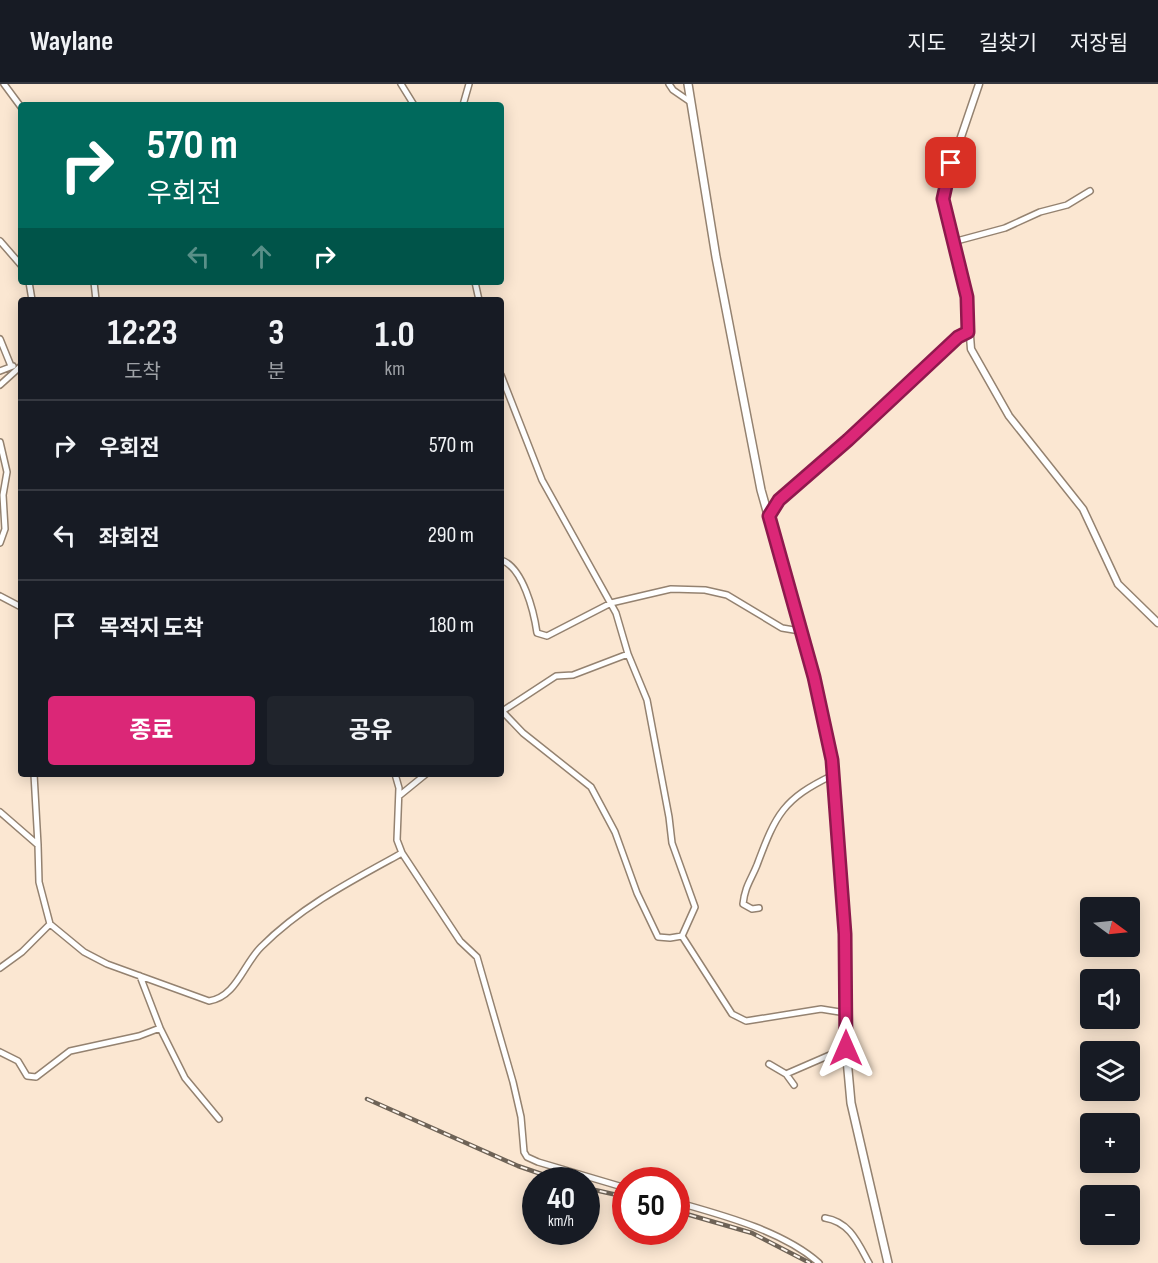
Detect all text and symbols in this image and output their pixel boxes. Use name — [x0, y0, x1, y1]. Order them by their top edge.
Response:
text: Waylane — [30, 25, 113, 58]
text: 지도 — [907, 31, 946, 56]
text: 길찾기 — [979, 31, 1037, 56]
text: 저장됨 — [1070, 31, 1128, 56]
text: 570 m — [147, 120, 238, 171]
icon: right — [48, 126, 126, 204]
pin — [925, 137, 976, 188]
icon: arrive — [934, 146, 967, 179]
text: 우회전 — [147, 178, 222, 210]
icon: left — [182, 240, 215, 273]
icon: ahead — [245, 240, 278, 273]
icon: right — [308, 240, 341, 273]
text: 12:23 — [107, 312, 178, 355]
text: 3 — [268, 312, 284, 355]
text: 1.0 — [375, 314, 415, 357]
text: km — [385, 357, 405, 381]
text: 도착 — [124, 360, 161, 384]
text: 분 — [267, 360, 286, 384]
icon: right — [48, 429, 81, 462]
text: 570 m — [429, 432, 474, 459]
text: 우회전 — [99, 435, 160, 462]
icon: left — [48, 519, 81, 552]
text: 290 m — [428, 522, 474, 549]
text: 좌회전 — [99, 525, 160, 552]
icon: arrive — [48, 609, 81, 642]
text: 180 m — [429, 612, 474, 639]
text: 목적지 도착 — [99, 615, 204, 642]
button: 종료 — [48, 696, 255, 765]
button: 공유 — [267, 696, 474, 765]
north arrow — [1080, 897, 1140, 957]
map controls — [1080, 897, 1140, 1245]
button: sound — [1080, 969, 1140, 1029]
position arrow — [814, 1016, 878, 1080]
button: layers — [1080, 1041, 1140, 1101]
button: + — [1080, 1113, 1140, 1173]
speed limit sign: 50 — [612, 1167, 690, 1245]
text: 40 — [547, 1181, 575, 1217]
button: − — [1080, 1185, 1140, 1245]
text: km/h — [548, 1212, 574, 1231]

